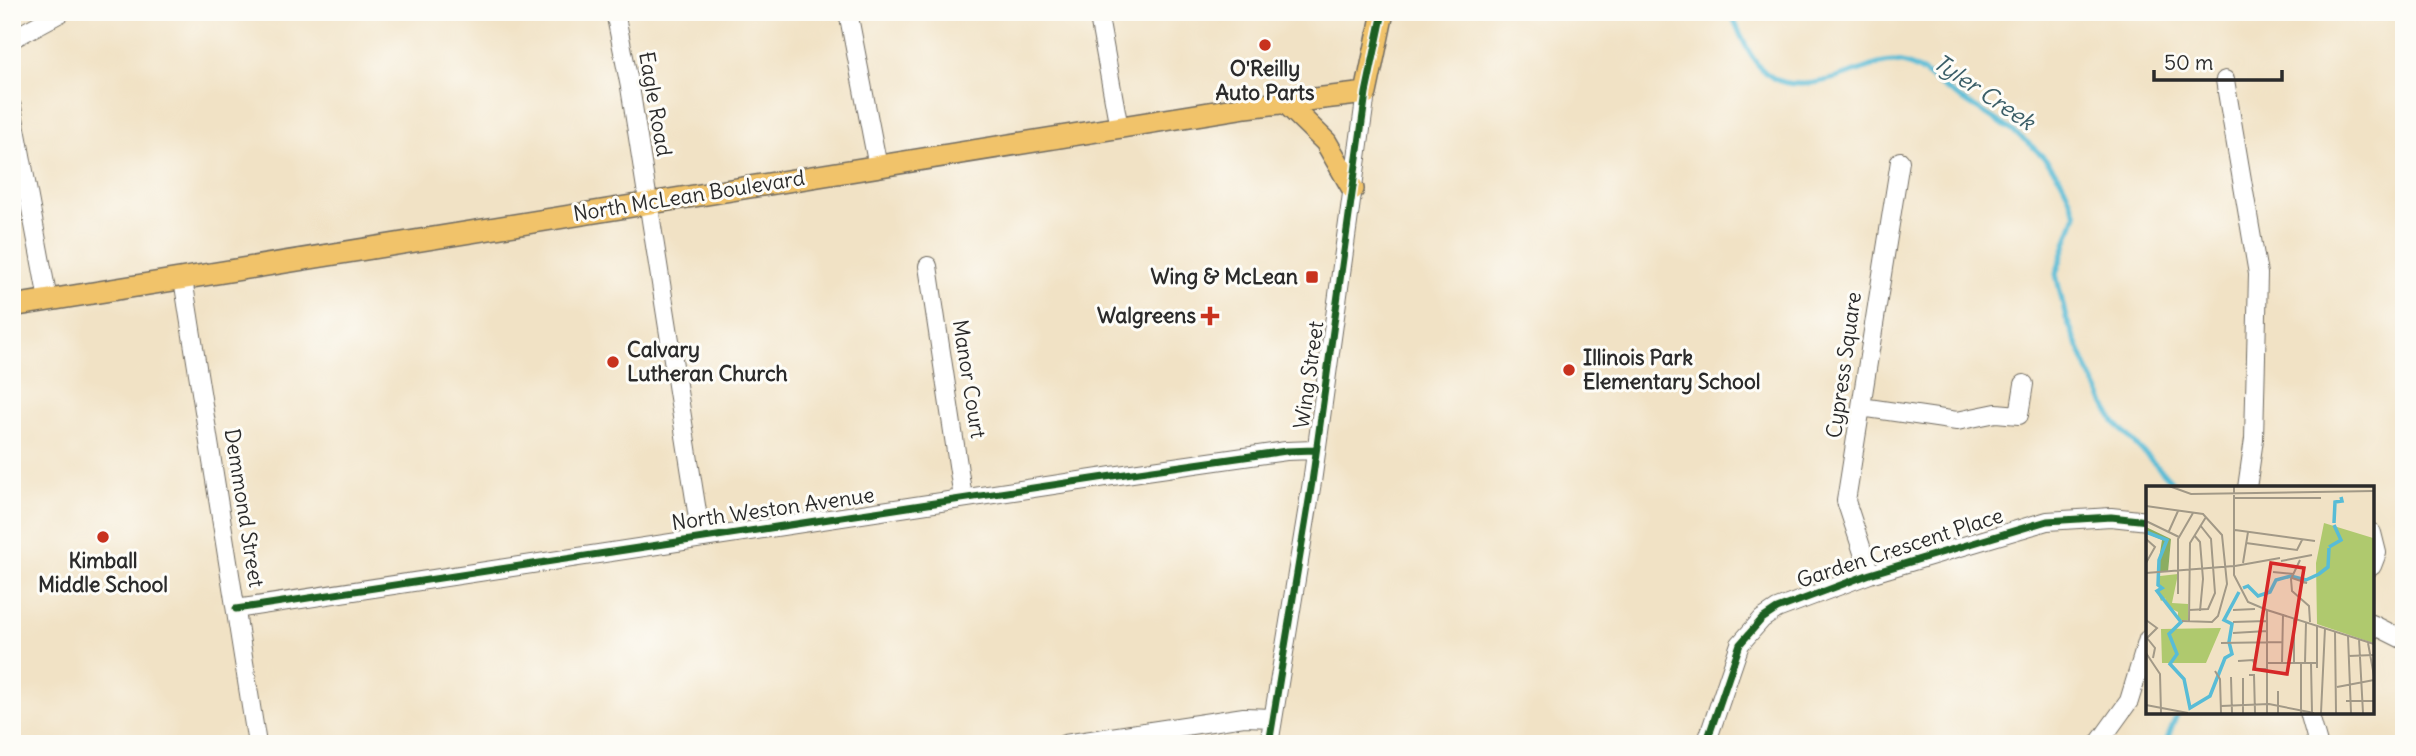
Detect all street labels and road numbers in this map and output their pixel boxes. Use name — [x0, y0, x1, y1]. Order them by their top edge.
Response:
street label: Eagle Road — [633, 49, 678, 158]
street label: North McLean Boulevard — [571, 164, 807, 227]
street label: Cypress Square — [1820, 290, 1867, 440]
street label: Manor Court — [947, 318, 992, 440]
street label: Wing Street — [1288, 319, 1329, 431]
street label: Demmond Street — [219, 427, 270, 589]
street label: North Weston Avenue — [670, 481, 876, 536]
street label: Garden Crescent Place — [1793, 501, 2006, 594]

